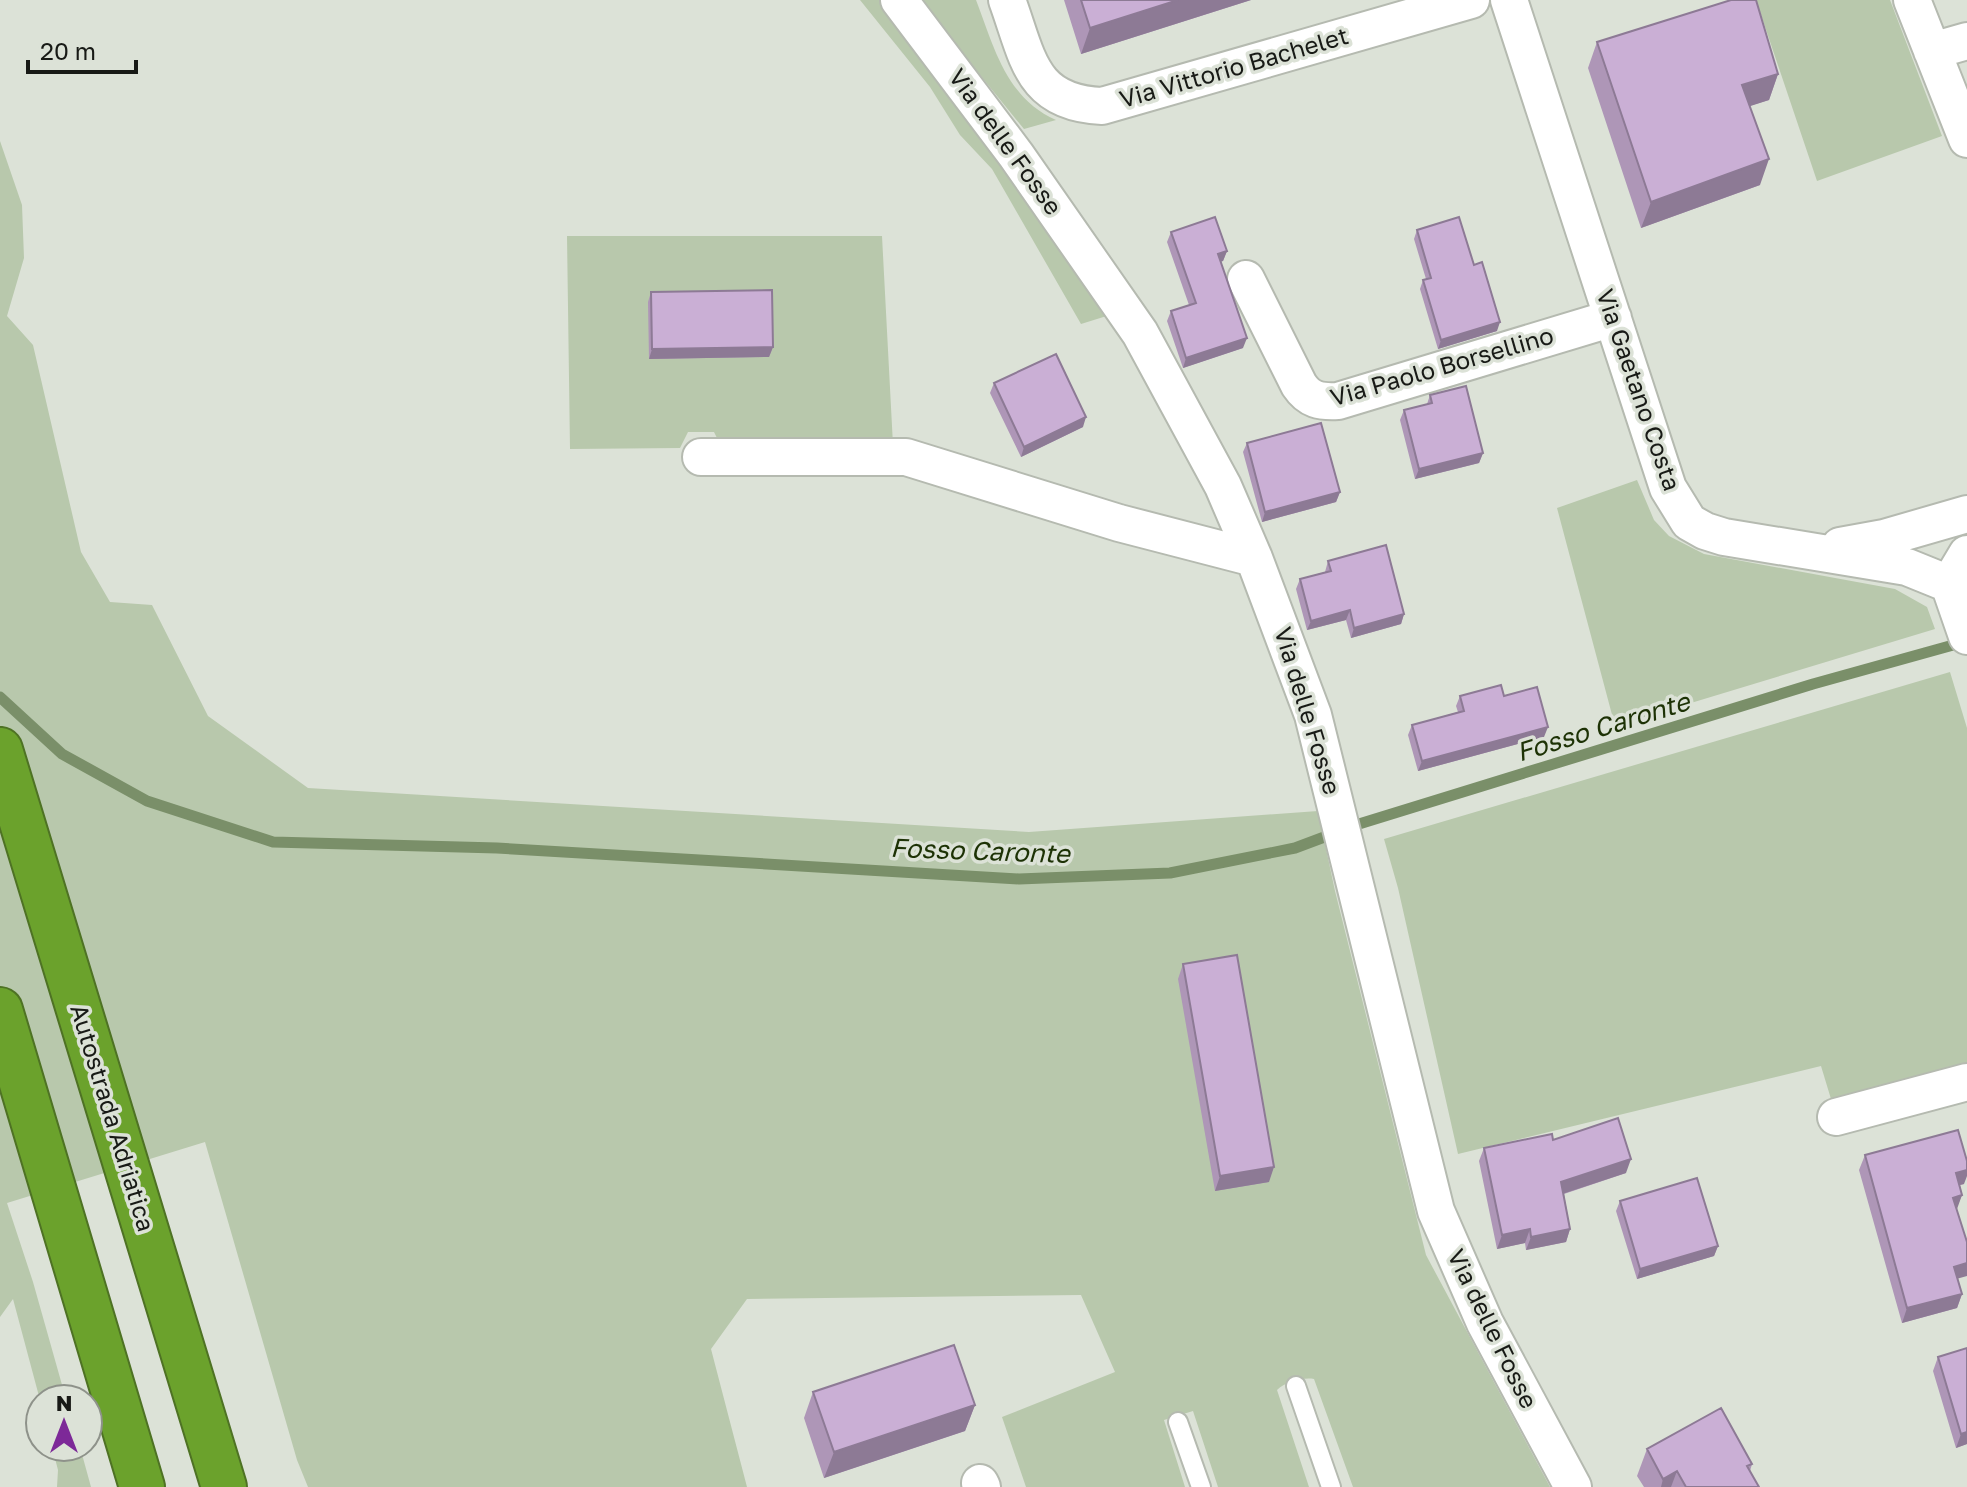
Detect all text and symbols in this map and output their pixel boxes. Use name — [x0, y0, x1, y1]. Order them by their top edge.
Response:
street label: Via Vittorio Bachelet — [1116, 20, 1351, 113]
scale bar — [28, 24, 136, 74]
text: 20 m — [40, 36, 96, 65]
street label: Via delle Fosse — [943, 62, 1069, 220]
street label: Via Gaetano Costa — [1591, 285, 1688, 494]
street label: Via Paolo Borsellino — [1327, 320, 1557, 411]
street label: Via delle Fosse — [1269, 623, 1348, 798]
water label: Fosso Caronte — [1512, 685, 1695, 768]
water label: Fosso Caronte — [890, 832, 1072, 869]
street label: Autostrada Adriatica — [65, 1001, 162, 1235]
street label: Via delle Fosse — [1442, 1244, 1544, 1413]
north arrow — [24, 1383, 104, 1463]
text: N — [56, 1389, 72, 1416]

